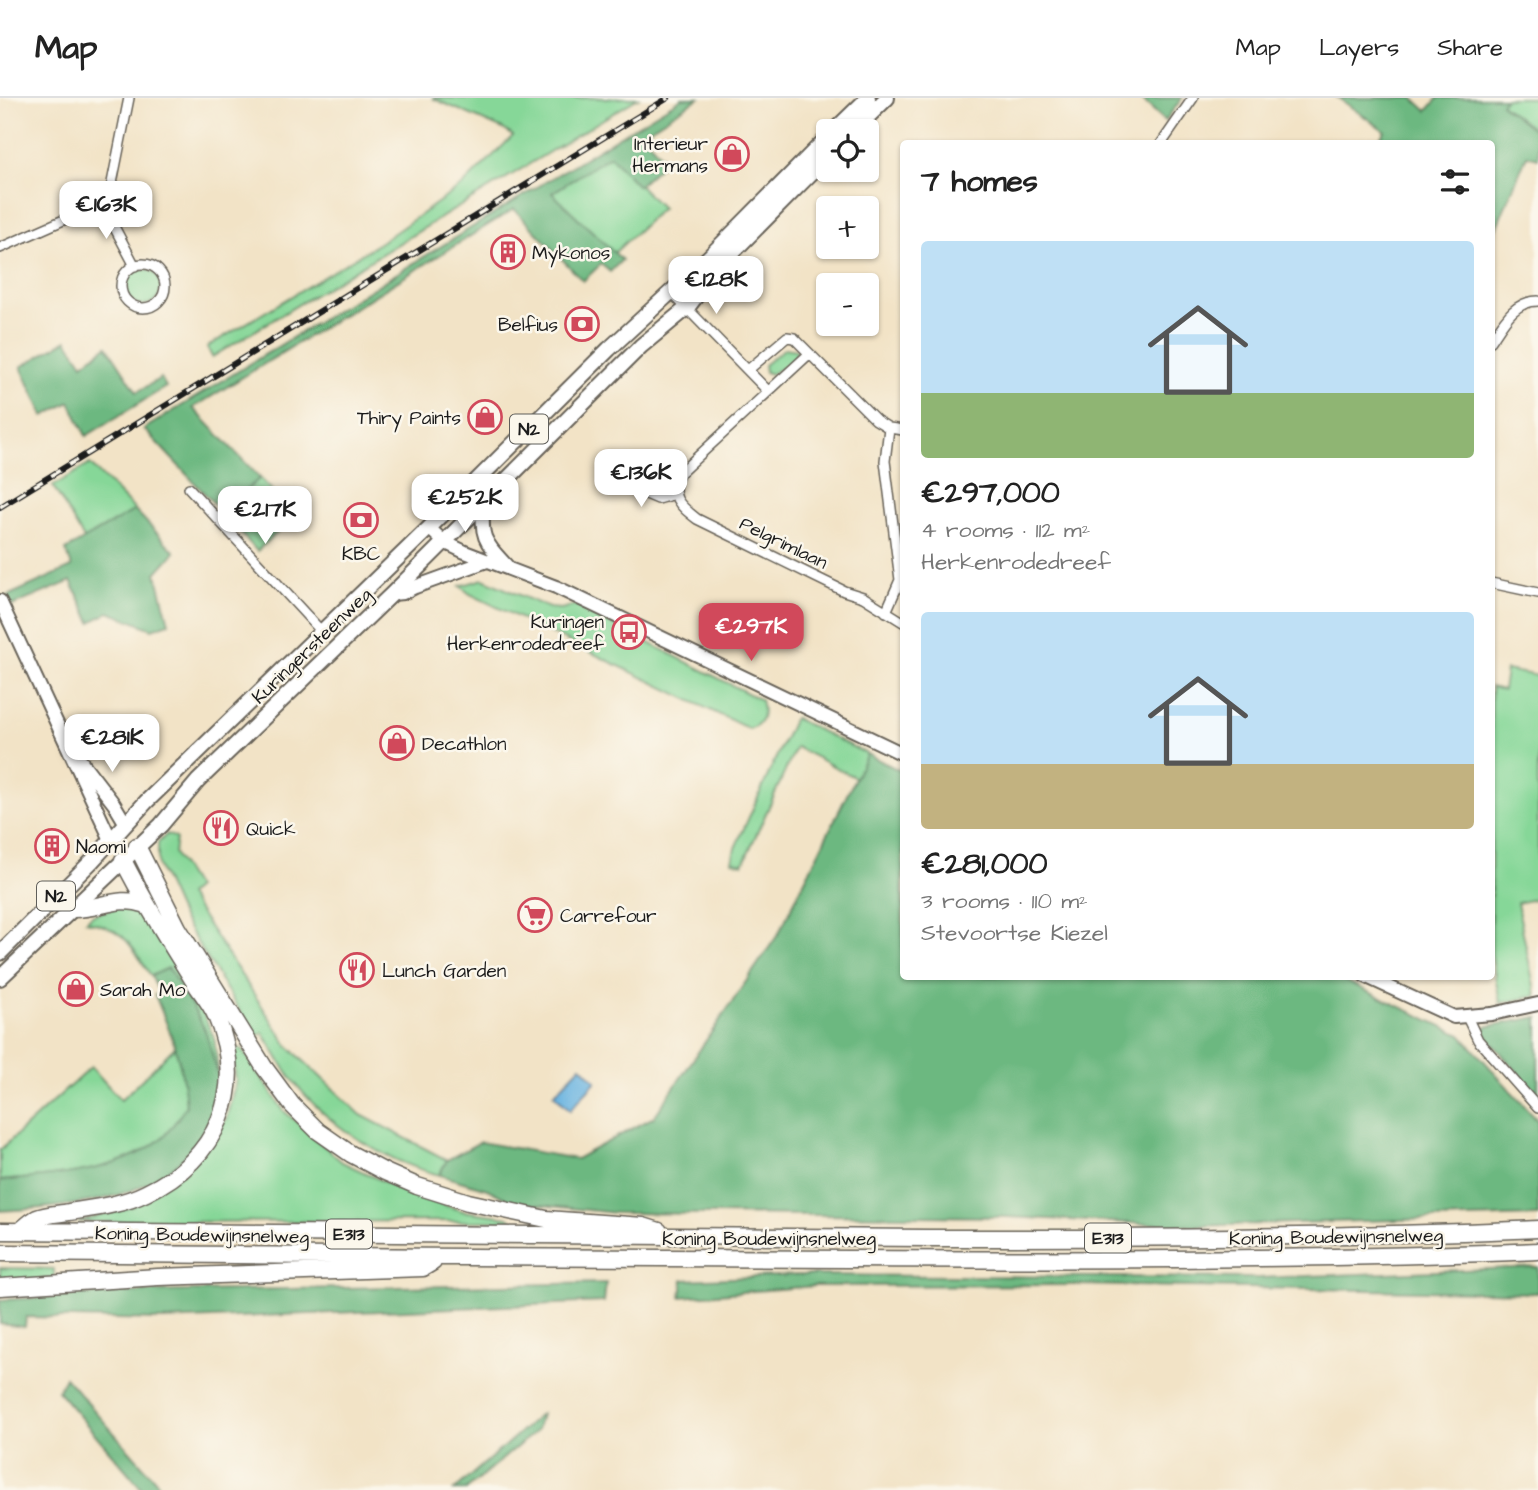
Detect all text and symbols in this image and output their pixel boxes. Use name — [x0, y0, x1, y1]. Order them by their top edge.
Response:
text: Map — [35, 25, 97, 71]
text: Map — [1236, 31, 1281, 65]
text: Layers — [1319, 31, 1399, 65]
text: Share — [1437, 31, 1503, 65]
map controls — [816, 119, 879, 336]
button: locate — [816, 119, 879, 182]
place label: Interieur Hermans — [632, 131, 709, 180]
shop icon: Interieur Hermans — [713, 135, 751, 173]
text: 7 homes — [921, 161, 1038, 203]
icon: filters — [1436, 163, 1474, 201]
pin: €163K — [57, 181, 155, 241]
text: €163K — [75, 188, 137, 220]
button: + — [816, 196, 879, 259]
building icon: Mykonos — [489, 233, 527, 271]
place label: Mykonos — [532, 240, 610, 268]
pin: €128K — [667, 256, 765, 316]
text: €128K — [684, 263, 748, 295]
button: − — [816, 273, 879, 336]
icon: home — [1135, 287, 1261, 413]
bank icon: Belfius — [563, 305, 601, 343]
place label: Belfius — [498, 312, 558, 339]
shop icon: Thiry Paints — [466, 398, 504, 436]
place label: Thiry Paints — [357, 405, 461, 433]
road number: N2 — [510, 414, 548, 444]
pin: €136K — [592, 450, 690, 509]
text: €136K — [610, 456, 672, 488]
text: €297,000 — [921, 472, 1060, 514]
pin: €252K — [416, 474, 514, 534]
text: €252K — [428, 481, 502, 513]
pin: €217K — [216, 486, 314, 546]
text: €217K — [234, 493, 296, 525]
bank icon: KBC — [342, 501, 380, 539]
street label: Pelgrimlaan — [734, 510, 832, 577]
text: 4 rooms · 112 m² — [921, 514, 1090, 546]
place label: KBC — [342, 541, 381, 568]
text: Herkenrodedreef — [921, 546, 1111, 578]
street label: Kuringersteenweg — [246, 582, 379, 711]
pin: €297K — [702, 603, 800, 663]
place label: Kuringen Herkenrodedreef — [447, 609, 605, 658]
text: €297K — [715, 610, 787, 642]
bus stop icon: Kuringen Herkenrodedreef — [610, 613, 648, 651]
icon: home — [1135, 658, 1261, 784]
pin: €281K — [63, 714, 161, 774]
text: €281K — [80, 721, 144, 753]
shop icon: Decathlon — [378, 724, 416, 762]
place label: Decathlon — [422, 731, 507, 758]
restaurant icon: Quick — [202, 809, 240, 847]
place label: Quick — [246, 816, 296, 843]
building icon: Naomi — [33, 827, 71, 865]
place label: Naomi — [76, 834, 126, 861]
text: €281,000 — [921, 843, 1047, 885]
road number: N2 — [37, 882, 75, 910]
text: 3 rooms · 110 m² — [921, 885, 1088, 917]
supermarket icon: Carrefour — [516, 896, 554, 934]
place label: Carrefour — [560, 903, 657, 930]
text: Stevoortse Kiezel — [921, 917, 1108, 949]
restaurant icon: Lunch Garden — [338, 951, 376, 989]
place label: Lunch Garden — [382, 958, 506, 985]
shop icon: Sarah Mo — [57, 970, 95, 1008]
place label: Sarah Mo — [100, 977, 186, 1004]
road number: E313 — [326, 1219, 372, 1248]
street label: Koning Boudewijnsnelweg — [95, 1220, 309, 1252]
street label: Koning Boudewijnsnelweg — [1229, 1222, 1444, 1254]
road number: E313 — [1085, 1224, 1131, 1252]
street label: Koning Boudewijnsnelweg — [662, 1226, 876, 1254]

